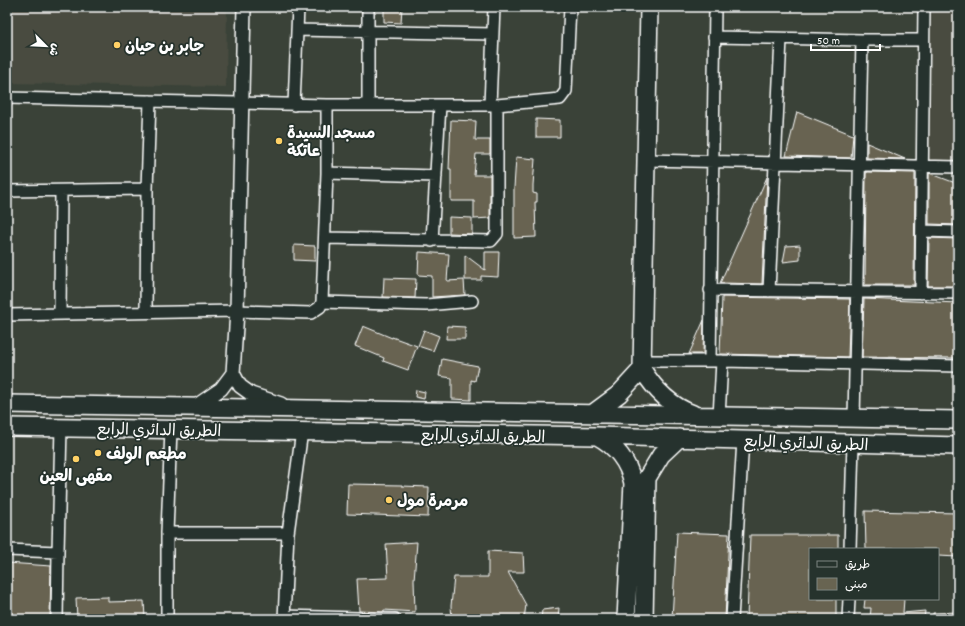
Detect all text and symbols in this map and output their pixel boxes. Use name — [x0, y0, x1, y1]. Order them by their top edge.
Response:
north arrow — [26, 26, 66, 66]
scale bar — [811, 26, 880, 52]
text: 50 m — [817, 33, 840, 50]
place label: جابر بن حيان — [125, 36, 204, 59]
text: ش — [44, 40, 63, 58]
marker: جابر بن حيان — [112, 40, 122, 50]
place label: مسجد السيدة عاتكة — [287, 123, 375, 164]
marker: مسجد السيدة عاتكة — [274, 136, 284, 146]
street label: الطريق الدائري الرابع — [96, 419, 222, 444]
street label: الطريق الدائري الرابع — [420, 425, 546, 450]
street label: الطريق الدائري الرابع — [743, 431, 869, 458]
place label: مطعم الولف — [106, 444, 187, 467]
marker: مطعم الولف — [93, 448, 103, 458]
marker: مقهى العين — [71, 454, 81, 464]
place label: مقهى العين — [40, 466, 112, 489]
place label: مرمرة مول — [397, 491, 468, 514]
marker: مرمرة مول — [384, 495, 394, 505]
legend — [809, 548, 939, 600]
text: طريق — [845, 557, 870, 574]
text: مبنى — [845, 577, 868, 594]

